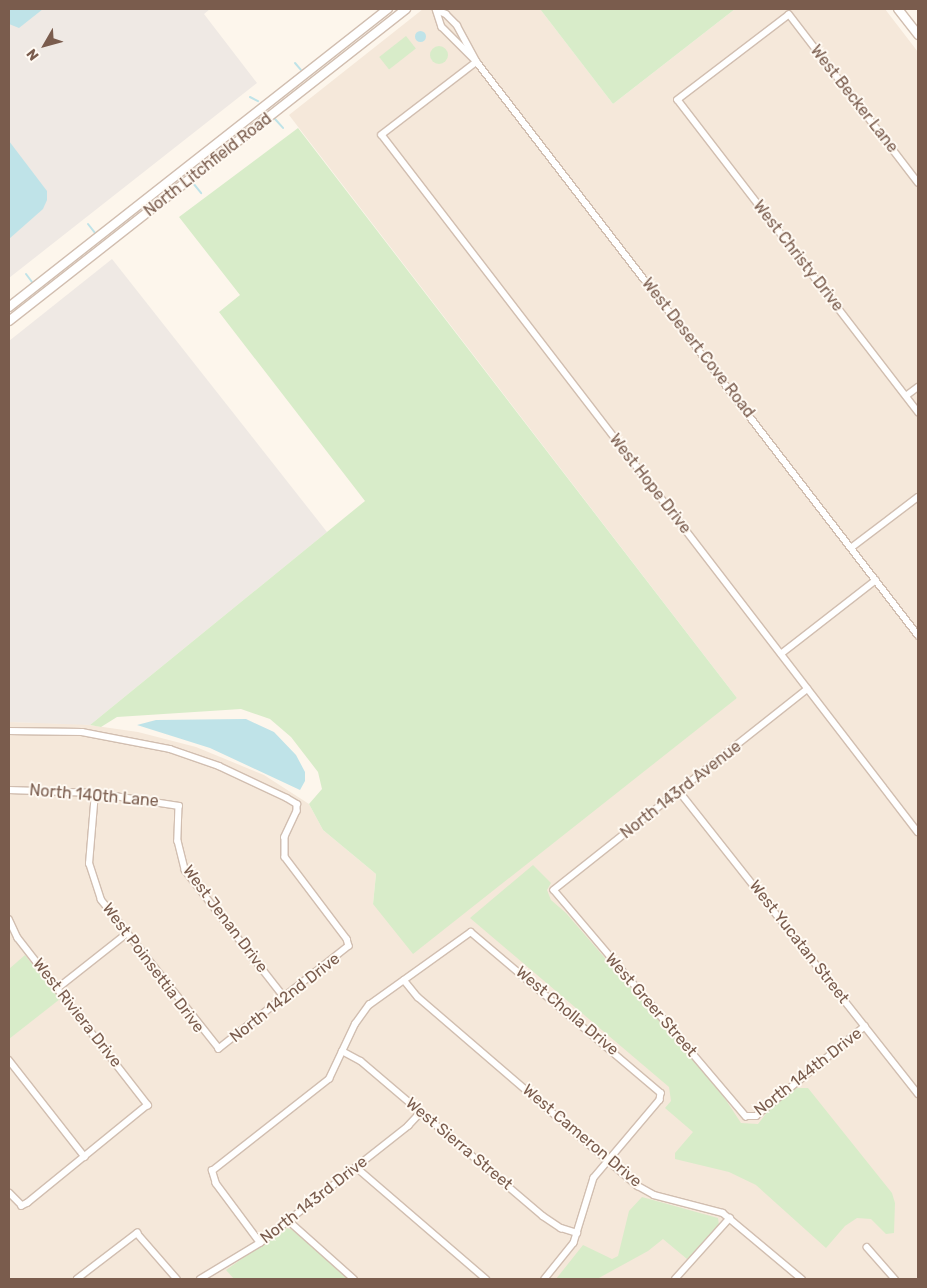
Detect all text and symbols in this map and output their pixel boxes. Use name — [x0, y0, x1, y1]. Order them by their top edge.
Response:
north arrow — [20, 20, 70, 70]
street label: West Becker Lane — [806, 41, 902, 157]
text: N — [23, 45, 43, 64]
street label: North Litchfield Road — [140, 109, 276, 221]
street label: West Christy Drive — [749, 197, 847, 315]
street label: West Desert Cove Road — [637, 274, 759, 422]
street label: West Hope Drive — [605, 430, 695, 538]
street label: North 143rd Avenue — [617, 737, 745, 843]
street label: North 140th Lane — [29, 781, 159, 811]
street label: West Jenan Drive — [178, 862, 272, 976]
street label: West Yucatan Street — [745, 876, 853, 1008]
street label: West Poinsettia Drive — [98, 899, 208, 1037]
street label: North 142nd Drive — [226, 949, 344, 1047]
street label: West Greer Street — [601, 949, 701, 1061]
street label: West Riviera Drive — [28, 955, 126, 1071]
street label: West Cholla Drive — [512, 962, 622, 1060]
street label: North 144th Drive — [750, 1024, 866, 1120]
street label: West Cameron Drive — [519, 1081, 645, 1191]
street label: West Sierra Street — [402, 1094, 516, 1194]
street label: North 143rd Drive — [257, 1152, 371, 1248]

